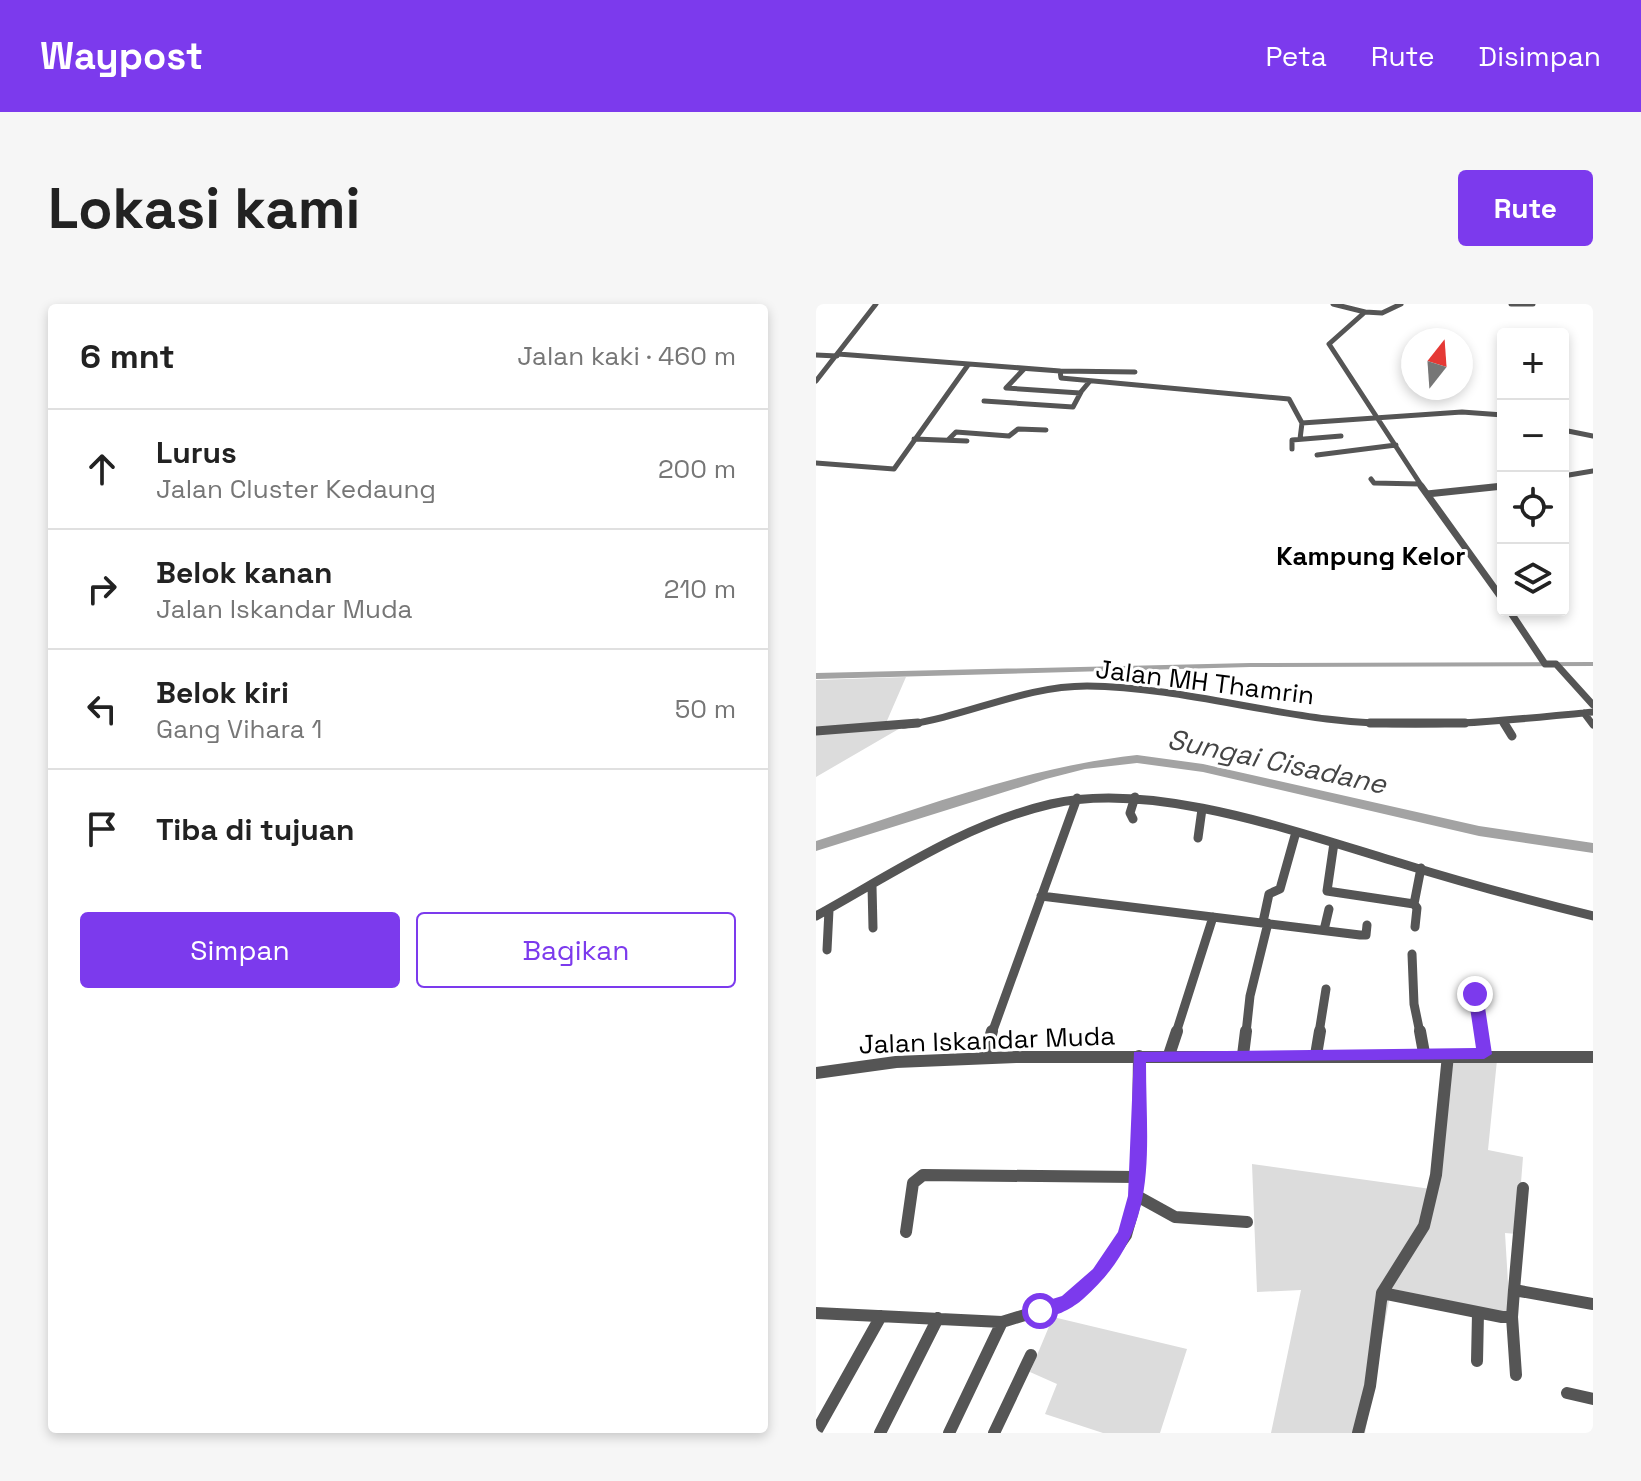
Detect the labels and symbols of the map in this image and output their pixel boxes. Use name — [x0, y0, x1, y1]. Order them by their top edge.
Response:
north arrow — [1401, 328, 1473, 400]
district label: Kampung Kelor — [1276, 539, 1466, 573]
street label: Jalan MH Thamrin — [1094, 652, 1316, 712]
water label: Sungai Cisadane — [1164, 720, 1391, 802]
route end — [1457, 976, 1493, 1012]
street label: Jalan Iskandar Muda — [858, 1019, 1116, 1061]
route start — [1022, 1293, 1058, 1329]

